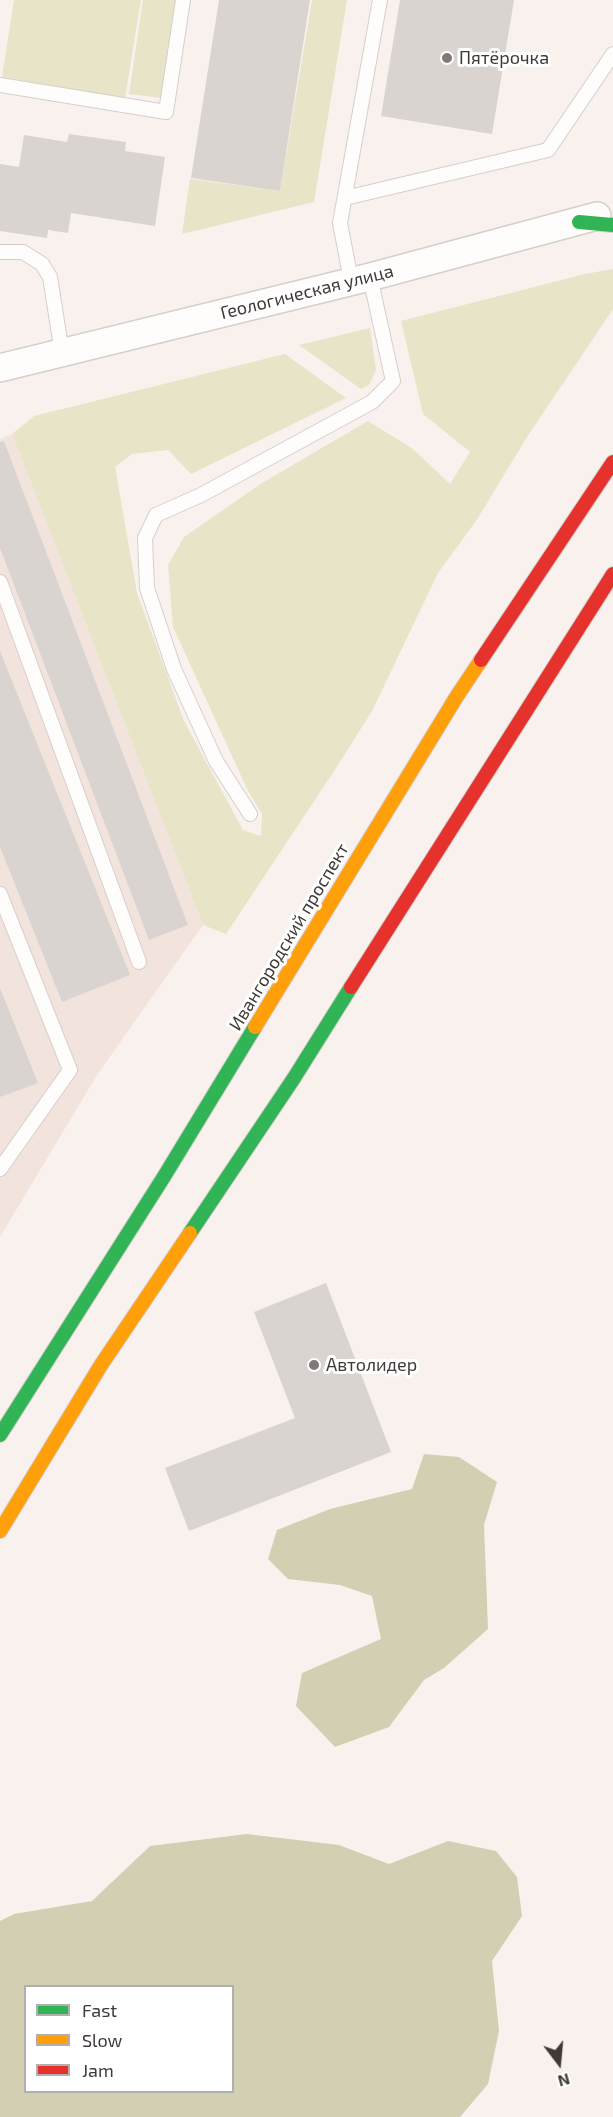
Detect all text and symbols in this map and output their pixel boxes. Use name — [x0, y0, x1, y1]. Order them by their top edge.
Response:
place label: Пятёрочка — [459, 47, 549, 69]
marker: Пятёрочка — [440, 51, 454, 65]
street label: Геологическая улица — [218, 260, 396, 324]
street label: Ивангородский проспект — [225, 840, 353, 1034]
place label: Автолидер — [326, 1354, 417, 1376]
marker: Автолидер — [307, 1358, 321, 1372]
legend — [24, 1985, 234, 2093]
text: Fast — [82, 1999, 117, 2021]
text: Slow — [82, 2029, 122, 2051]
north arrow — [529, 2033, 589, 2093]
text: Jam — [82, 2059, 114, 2081]
text: N — [556, 2070, 572, 2092]

